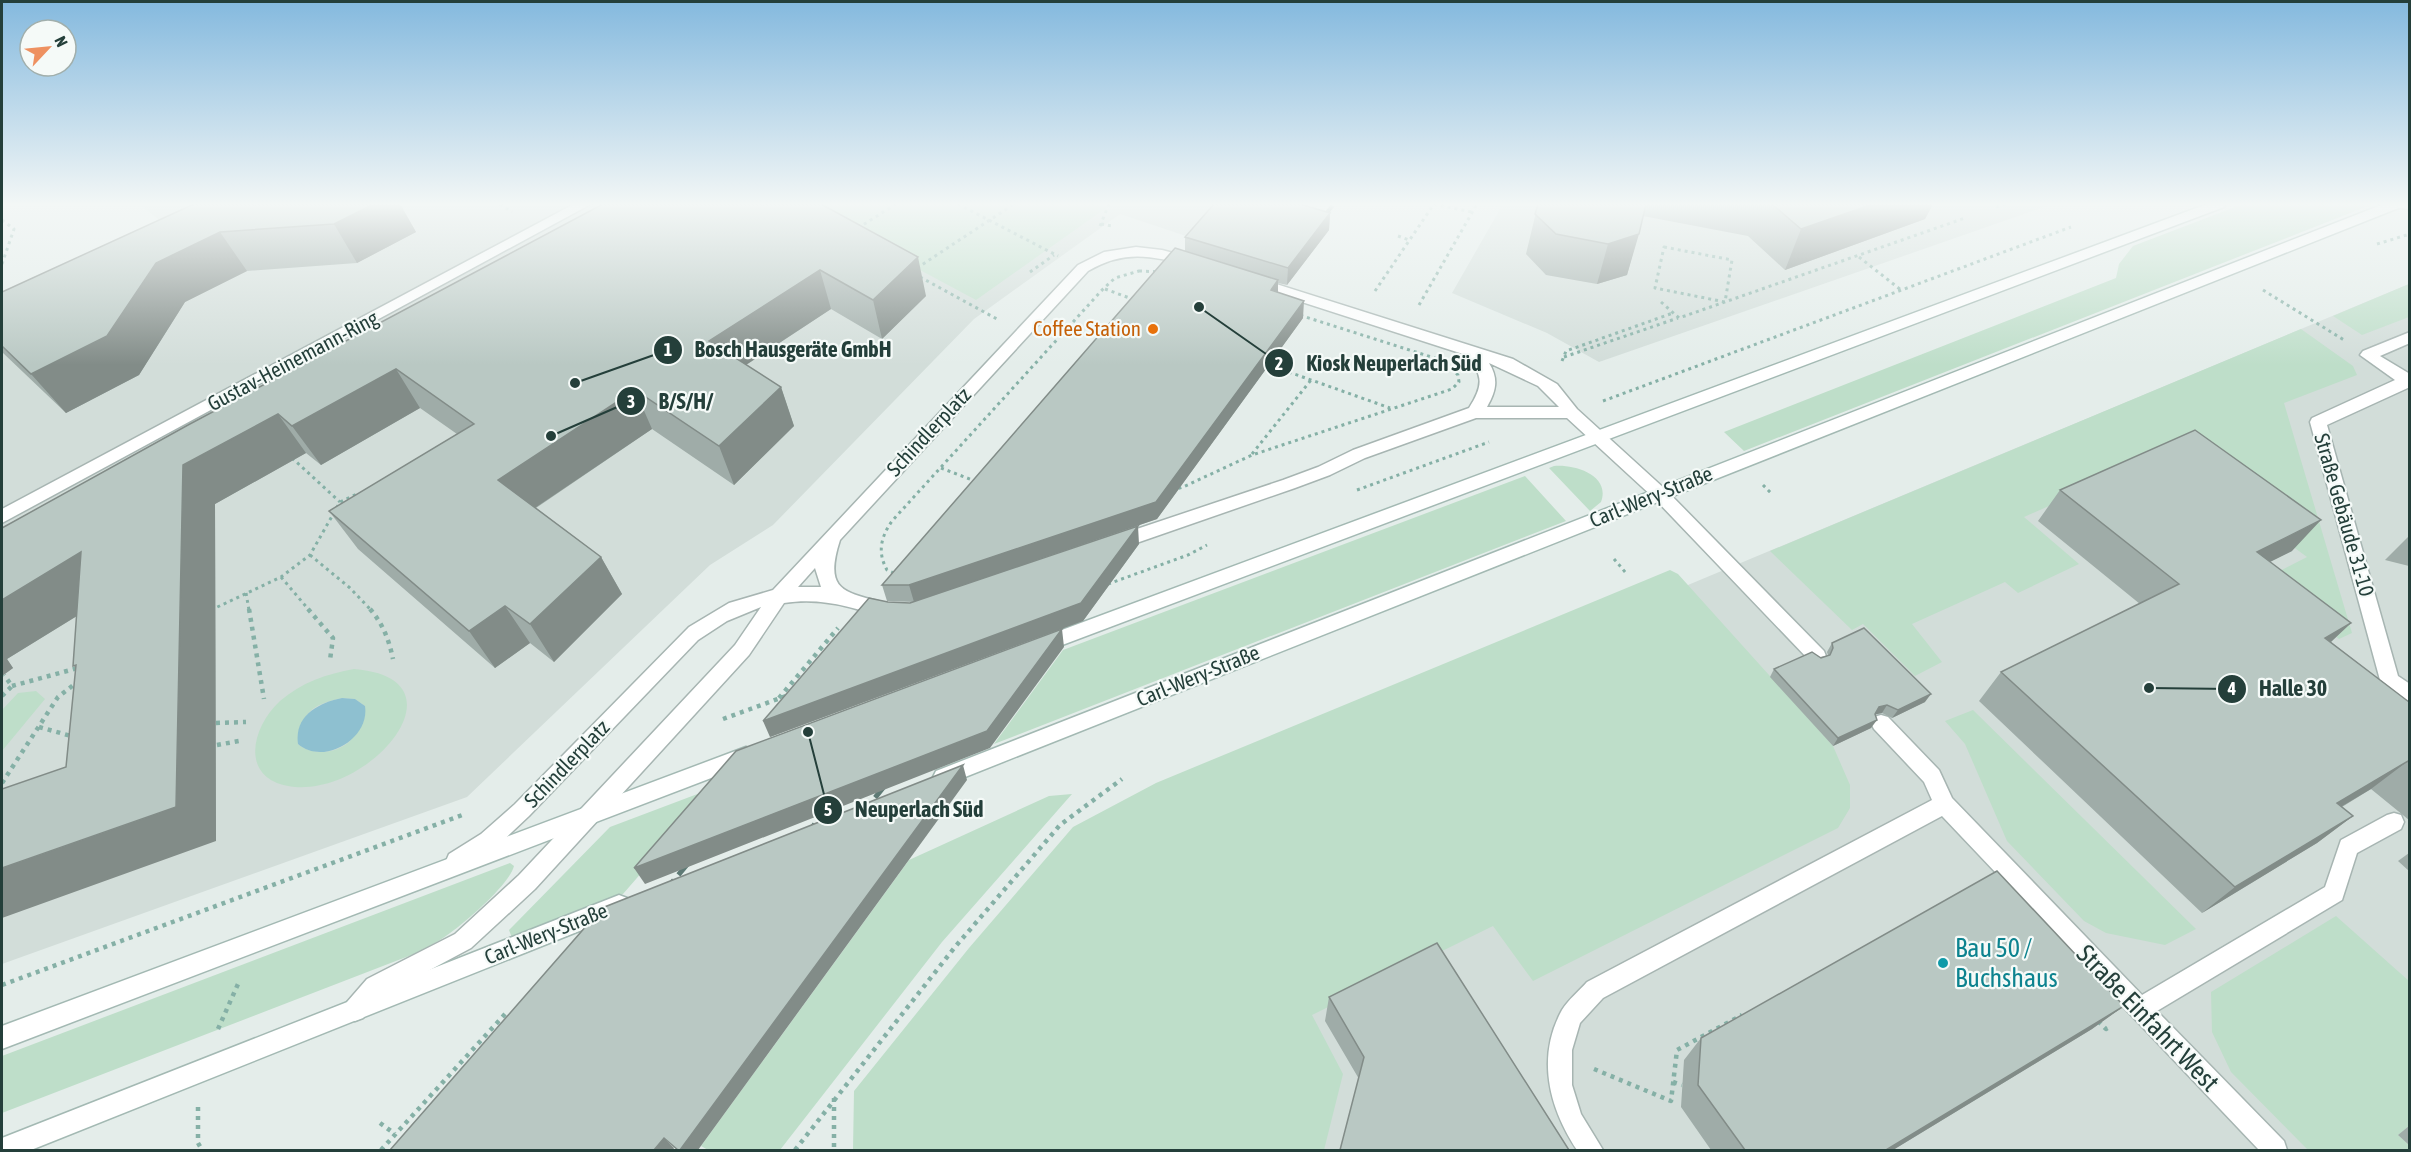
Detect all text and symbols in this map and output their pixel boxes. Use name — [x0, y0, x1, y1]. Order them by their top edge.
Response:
north arrow — [18, 18, 78, 78]
text: N — [51, 33, 72, 50]
street label: Gustav-Heinemann-Ring — [203, 305, 382, 415]
place label: Coffee Station — [1033, 316, 1141, 340]
marker: Coffee Station — [1146, 322, 1160, 336]
callout: Bosch Hausgeräte GmbH — [653, 330, 903, 370]
text: Bosch Hausgeräte GmbH — [695, 336, 891, 362]
text: 1 — [664, 339, 672, 360]
callout: Kiosk Neuperlach Süd — [1264, 343, 1494, 383]
text: Kiosk Neuperlach Süd — [1306, 350, 1482, 376]
text: 2 — [1275, 353, 1283, 374]
callout: B/S/H/ — [616, 381, 725, 421]
street label: Schindlerplatz — [881, 382, 975, 480]
text: B/S/H/ — [659, 388, 714, 414]
text: 3 — [627, 391, 635, 412]
street label: Straße Gebäude 31-10 — [2310, 431, 2380, 599]
street label: Carl-Wery-Straße — [1586, 461, 1716, 532]
street label: Carl-Wery-Straße — [1133, 640, 1263, 711]
callout: Halle 30 — [2217, 669, 2339, 709]
text: Halle 30 — [2259, 675, 2327, 701]
text: 4 — [2227, 678, 2236, 699]
street label: Schindlerplatz — [519, 714, 614, 812]
callout: Neuperlach Süd — [813, 790, 996, 830]
text: Neuperlach Süd — [855, 796, 983, 822]
text: 5 — [824, 799, 832, 820]
street label: Carl-Wery-Straße — [481, 898, 611, 969]
place label: Bau 50 / Buchshaus — [1955, 933, 2058, 993]
street label: Straße Einfahrt West — [2071, 939, 2225, 1097]
marker: Bau 50 / Buchshaus — [1936, 956, 1950, 970]

